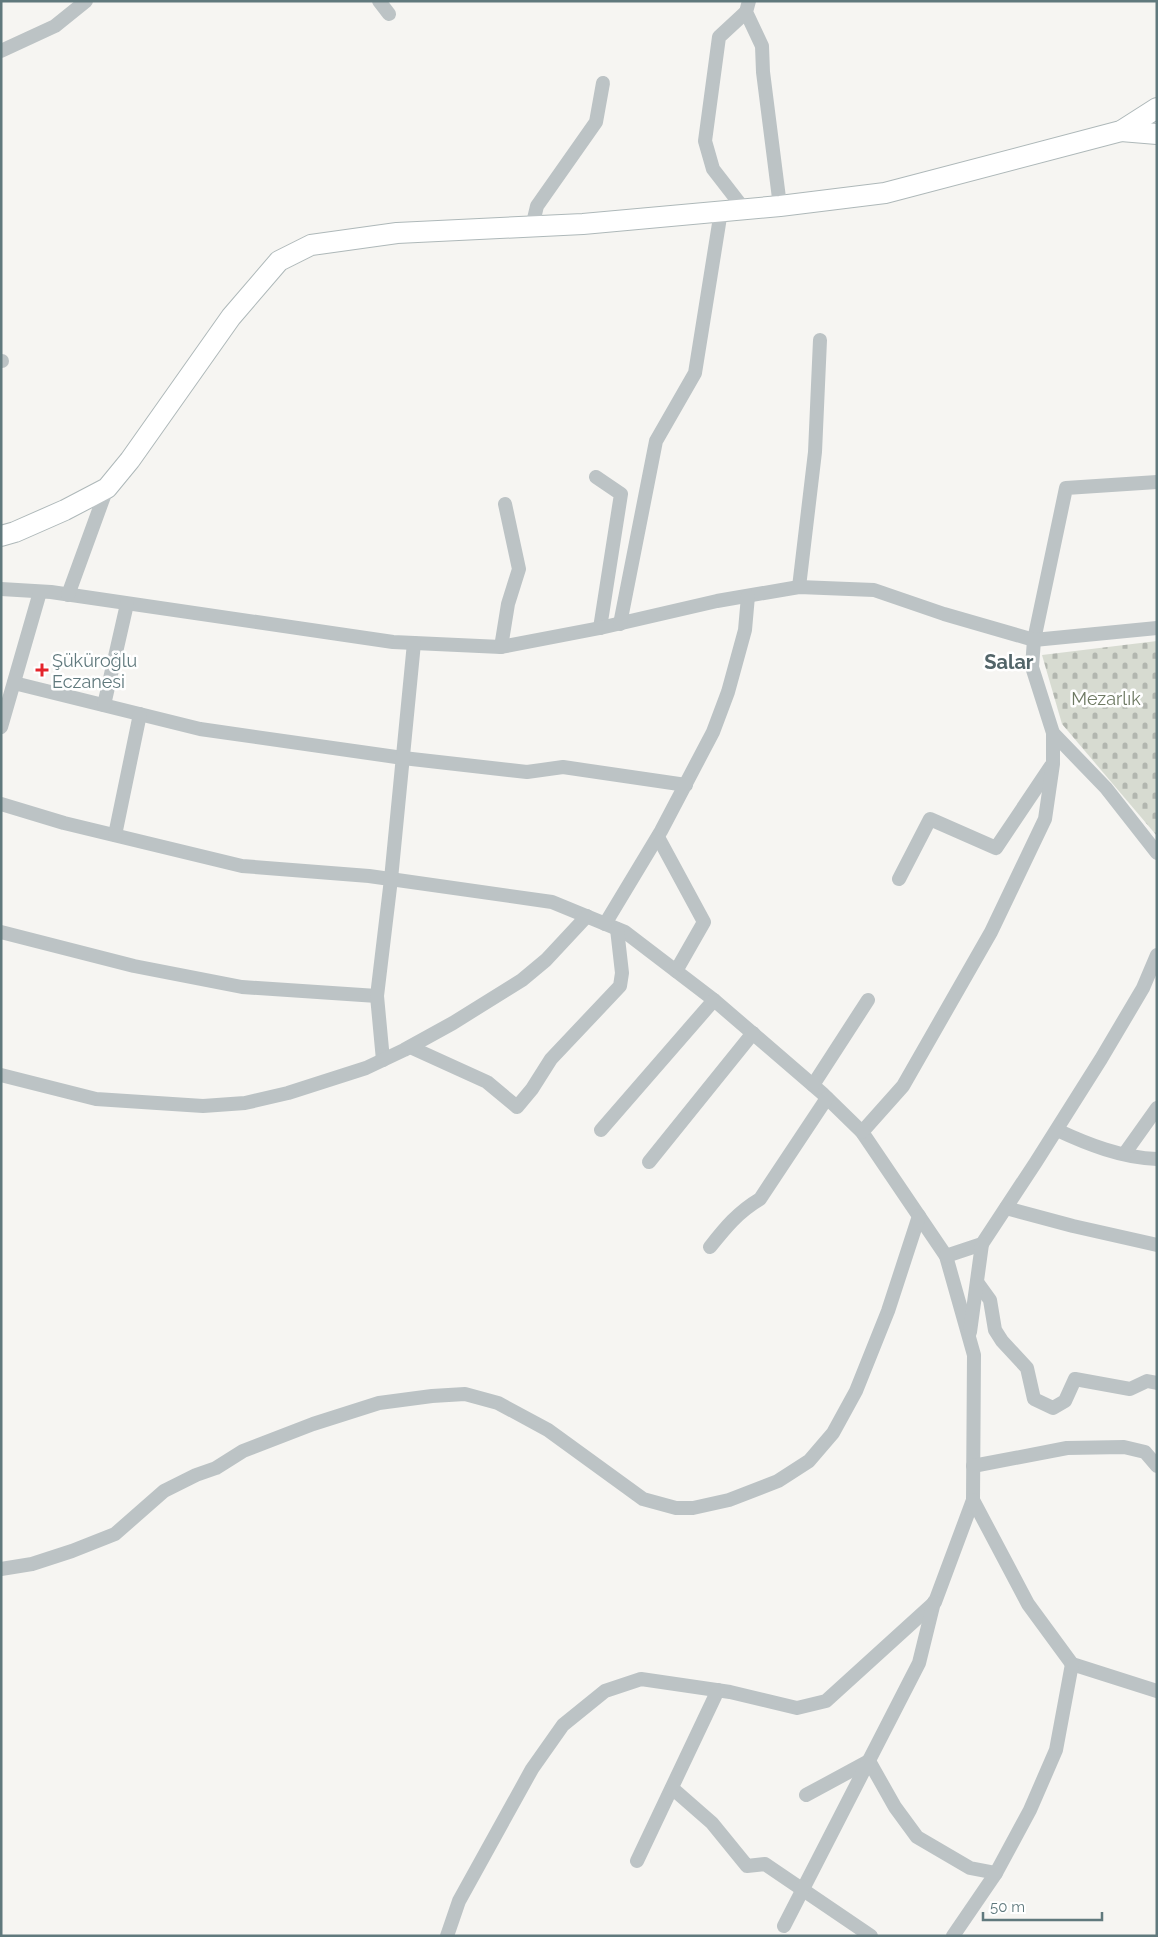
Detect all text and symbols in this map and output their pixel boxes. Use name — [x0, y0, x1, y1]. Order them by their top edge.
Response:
place label: Şüküroğlu Eczanesi — [52, 650, 137, 692]
district label: Salar — [984, 650, 1034, 674]
marker: Şüküroğlu Eczanesi — [36, 664, 48, 676]
park label: Mezarlık — [1071, 688, 1141, 709]
scale bar — [983, 1890, 1102, 1922]
text: 50 m — [990, 1898, 1025, 1916]

